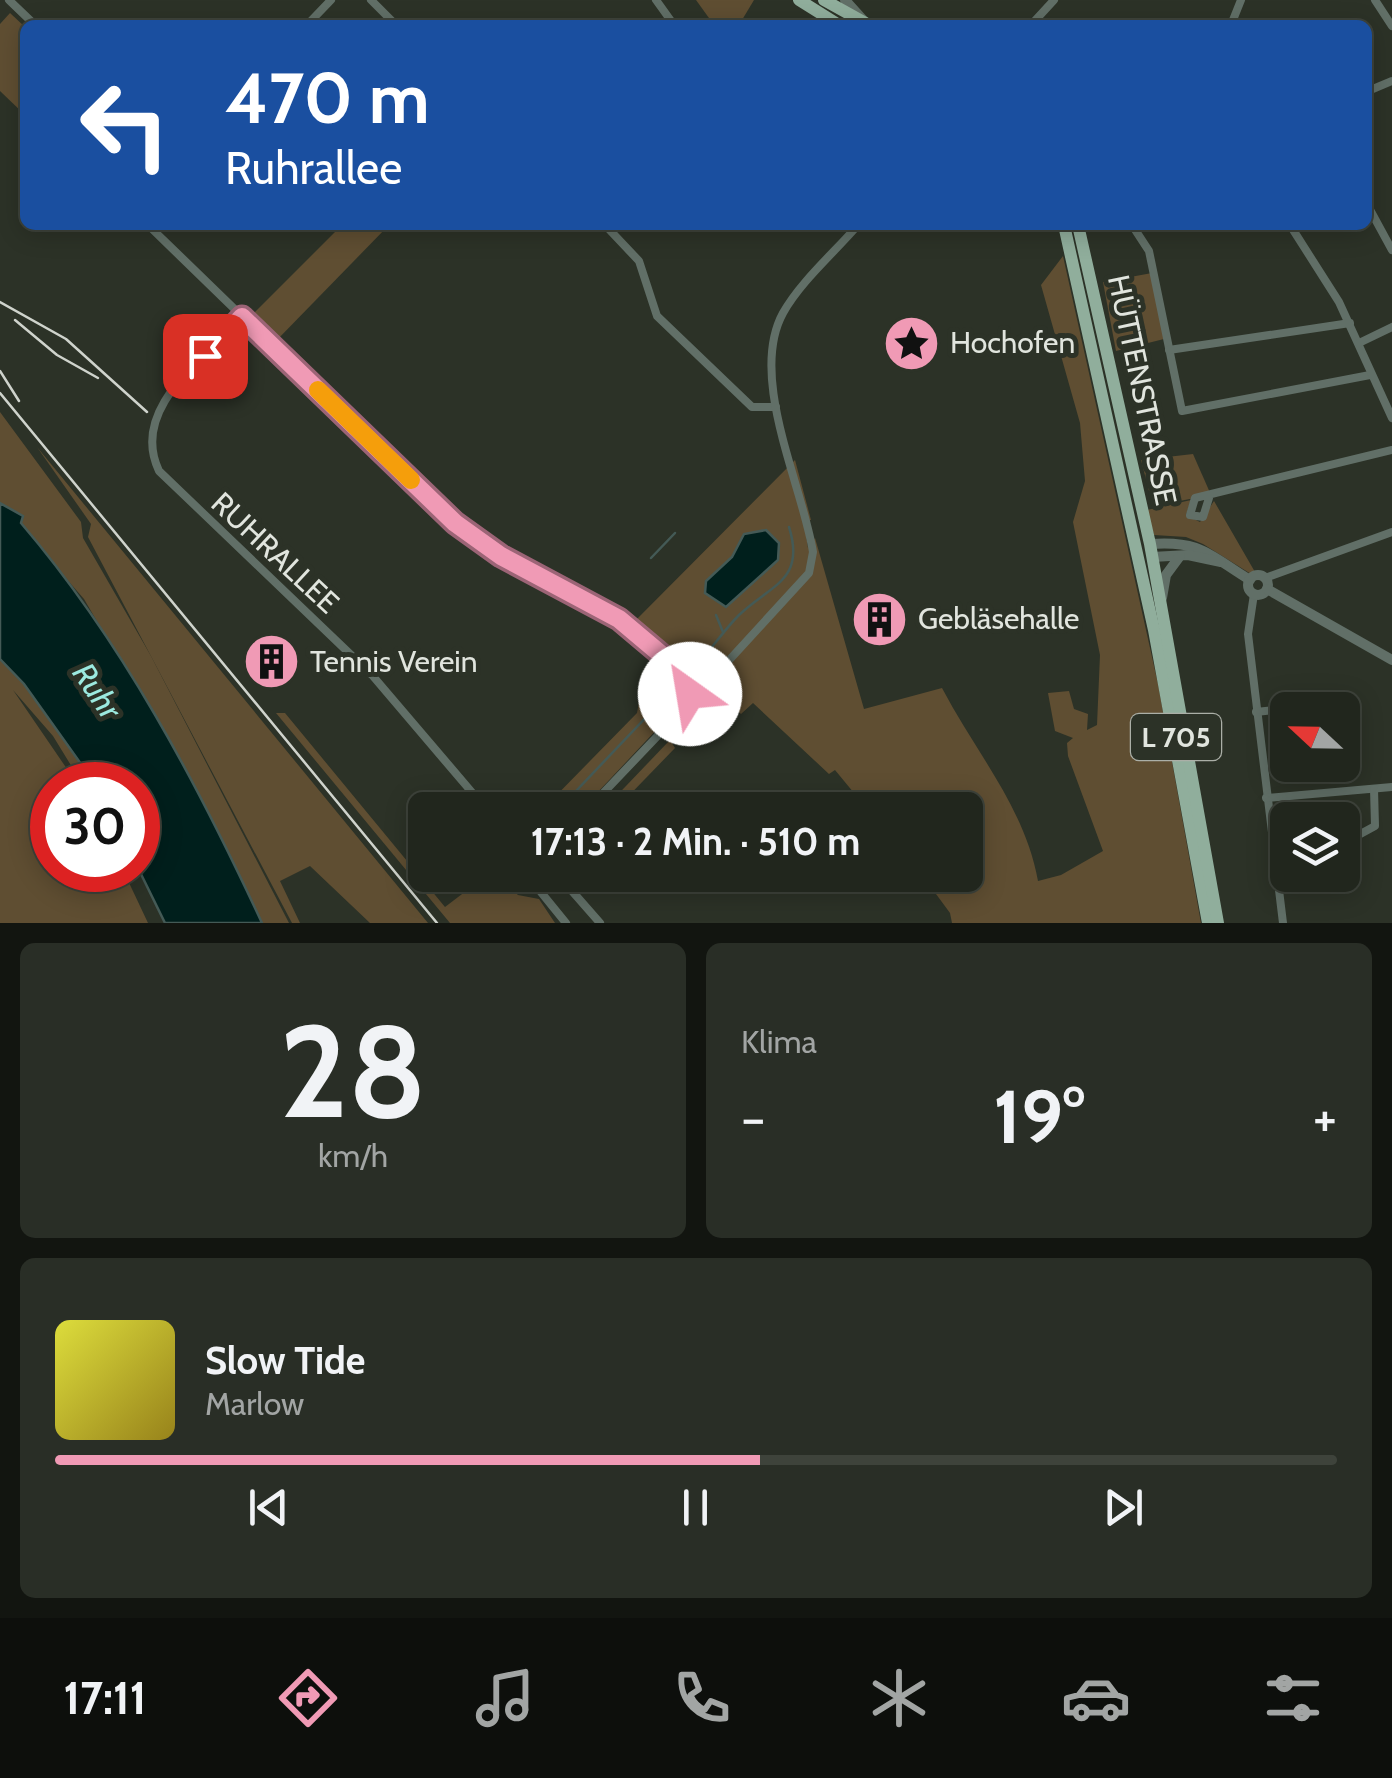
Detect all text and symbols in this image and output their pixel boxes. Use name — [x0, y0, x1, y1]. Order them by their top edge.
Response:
text: 470 m — [225, 55, 430, 141]
icon: left — [60, 60, 190, 190]
text: Ruhrallee — [225, 141, 402, 195]
street label: HÜTTENSTRASSE — [1100, 271, 1185, 508]
place icon: Hochofen — [881, 313, 941, 373]
pin — [163, 314, 248, 399]
place label: Hochofen — [950, 324, 1075, 361]
icon: arrive — [178, 329, 233, 384]
street label: RUHRALLEE — [204, 484, 347, 621]
building icon: Gebläsehalle — [849, 589, 909, 649]
place label: Gebläsehalle — [918, 600, 1079, 637]
building icon: Tennis Verein — [241, 632, 301, 692]
position arrow — [638, 642, 742, 746]
place label: Tennis Verein — [310, 643, 478, 680]
water label: Ruhr — [65, 655, 131, 727]
north arrow — [1270, 692, 1360, 782]
map controls — [1270, 692, 1360, 892]
road number: L 705 — [1131, 714, 1221, 760]
speed limit sign: 30 — [30, 762, 160, 892]
button: layers — [1270, 802, 1360, 892]
text: 17:13 · 2 Min. · 510 m — [531, 818, 860, 865]
text: 28 — [279, 992, 427, 1150]
text: Klima — [741, 1022, 817, 1061]
text: 19° — [993, 1071, 1085, 1162]
text: − — [741, 1084, 765, 1151]
text: + — [1313, 1084, 1337, 1151]
text: km/h — [318, 1136, 388, 1175]
text: Slow Tide — [205, 1337, 365, 1384]
text: Marlow — [205, 1384, 304, 1423]
icon: previous — [241, 1480, 296, 1535]
icon: pause — [668, 1480, 723, 1535]
icon: next — [1096, 1480, 1151, 1535]
icon: directions — [273, 1663, 343, 1733]
icon: music — [470, 1663, 540, 1733]
icon: phone — [667, 1663, 737, 1733]
icon: climate — [864, 1663, 934, 1733]
icon: car — [1061, 1663, 1131, 1733]
icon: filters — [1258, 1663, 1328, 1733]
text: 17:11 — [64, 1671, 146, 1725]

